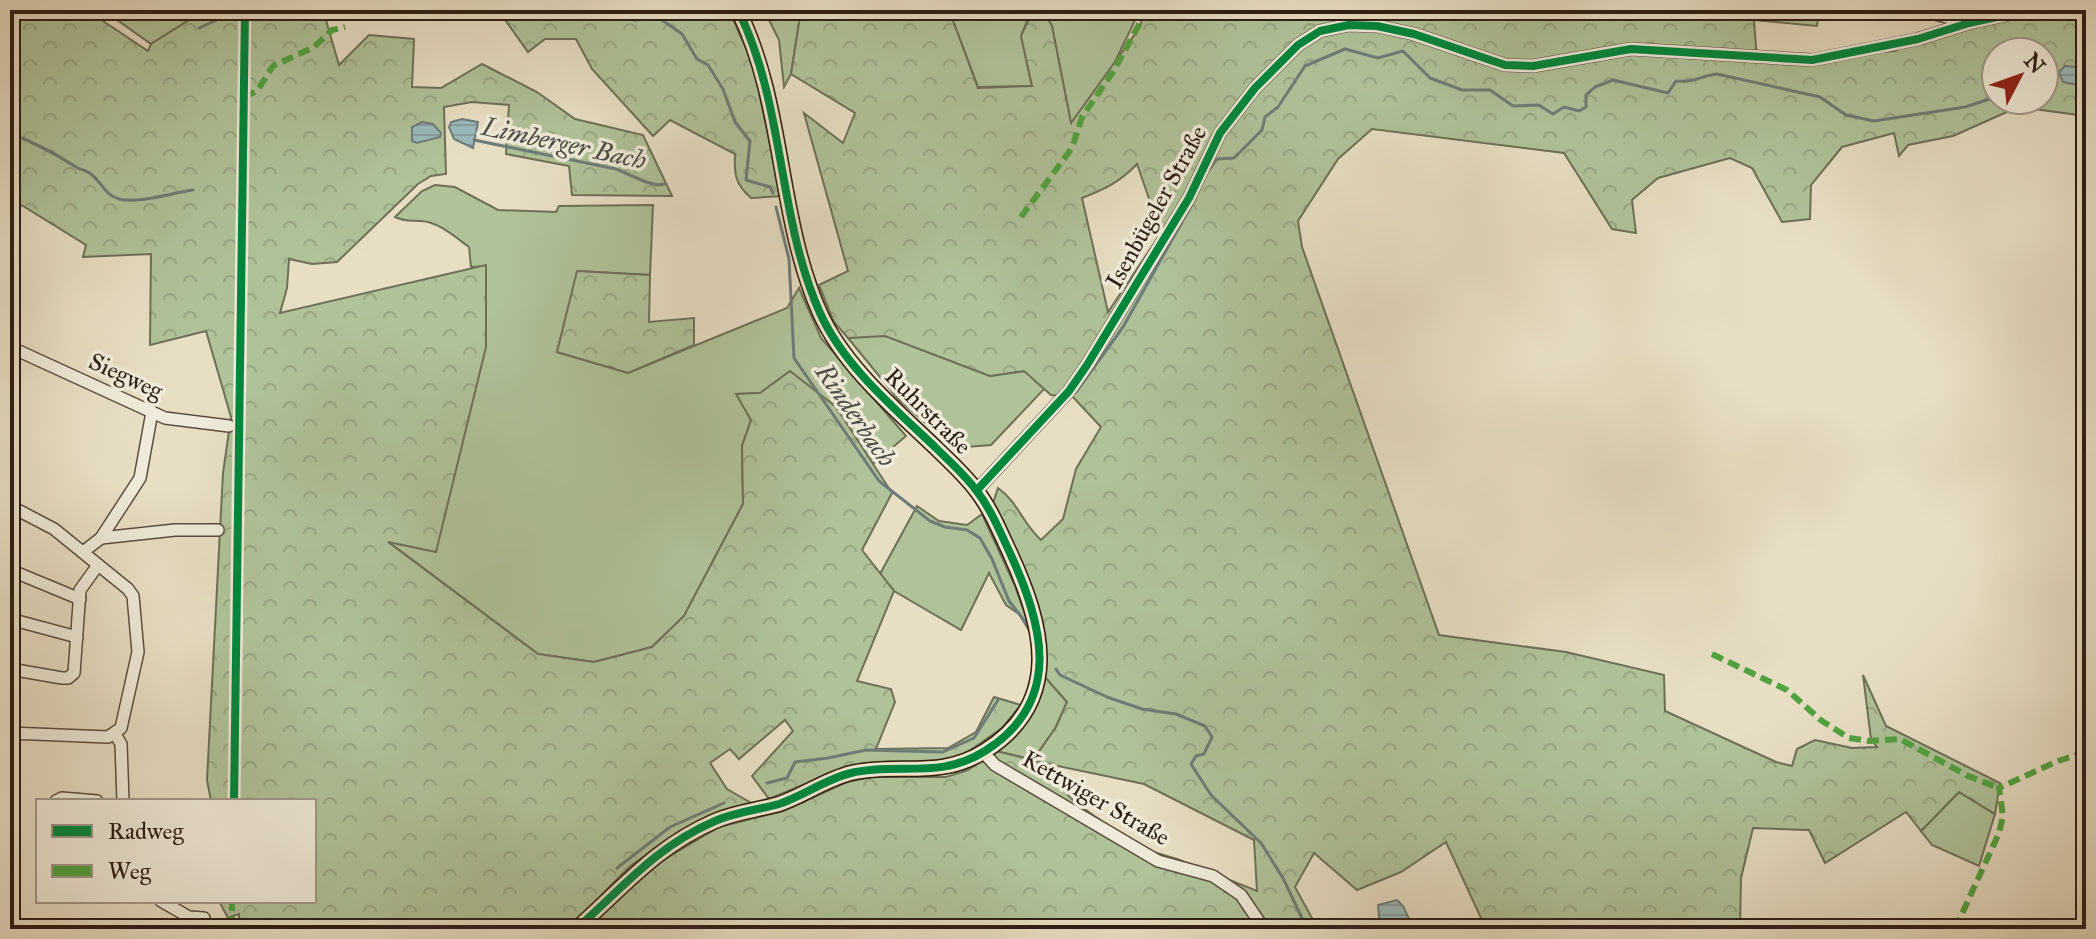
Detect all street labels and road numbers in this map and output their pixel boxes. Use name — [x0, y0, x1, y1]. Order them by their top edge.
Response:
street label: Isenbügeler Straße — [1099, 120, 1213, 294]
street label: Siegweg — [84, 346, 169, 407]
street label: Ruhrstraße — [878, 361, 978, 461]
street label: Kettwiger Straße — [1017, 744, 1175, 852]

